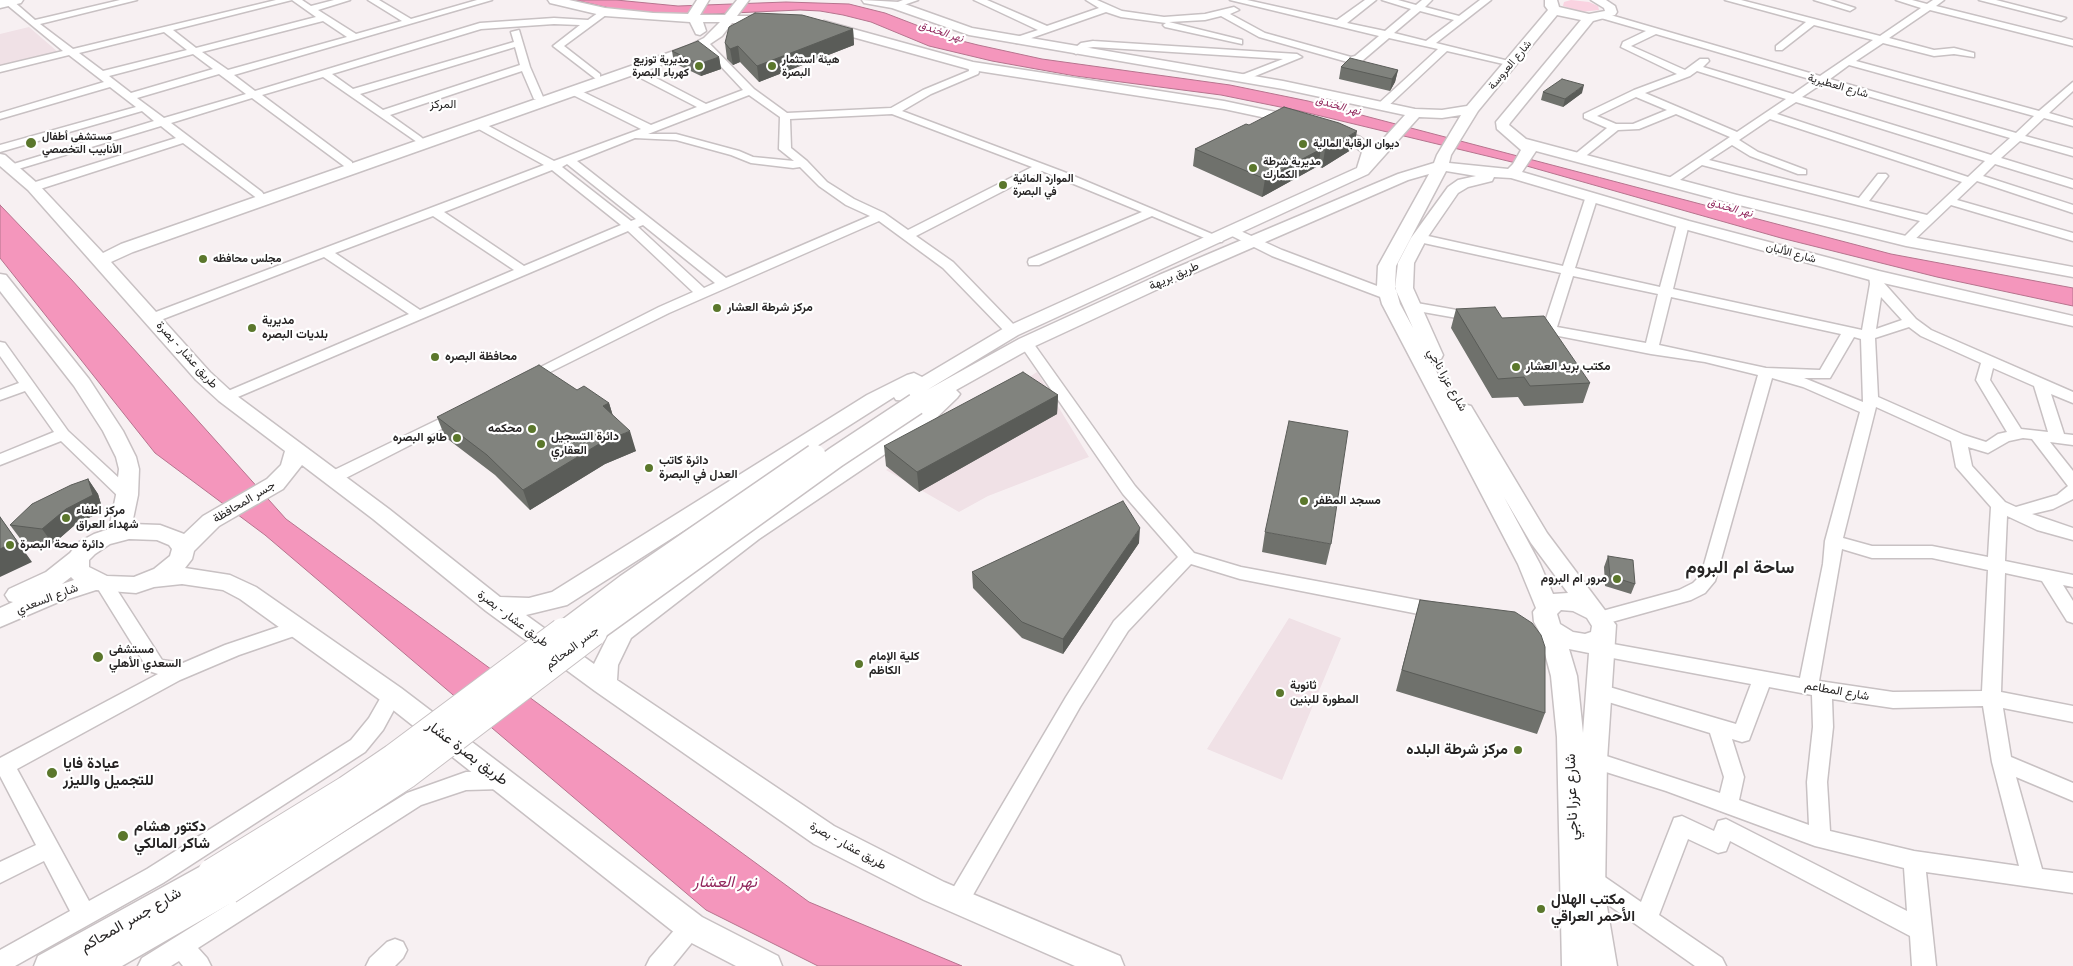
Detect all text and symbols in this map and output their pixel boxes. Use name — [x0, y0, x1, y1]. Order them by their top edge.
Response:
water label: نهر الخندق — [917, 19, 965, 45]
street label: شارع العروسة — [1486, 38, 1534, 92]
place label: مديرية توزيع كهرباء البصرة — [632, 53, 689, 79]
place label: هيئة استثمار البصرة — [782, 53, 839, 79]
marker: مديرية توزيع كهرباء البصرة — [693, 60, 705, 72]
marker: هيئة استثمار البصرة — [766, 60, 778, 72]
street label: شارع العطيرية — [1806, 71, 1870, 101]
water label: نهر الخندق — [1314, 94, 1362, 118]
district label: المركز — [430, 98, 456, 112]
place label: مستشفى أطفال الأنابيب التخصصي — [42, 130, 122, 156]
marker: مستشفى أطفال الأنابيب التخصصي — [24, 136, 38, 150]
place label: ديوان الرقابة المالية — [1313, 137, 1400, 151]
marker: ديوان الرقابة المالية — [1297, 138, 1309, 150]
place label: مديرية شرطة الكمارك — [1263, 155, 1321, 181]
marker: مديرية شرطة الكمارك — [1247, 162, 1259, 174]
place label: الموارد المائية في البصرة — [1013, 172, 1074, 198]
marker: الموارد المائية في البصرة — [997, 179, 1009, 191]
water label: نهر الخندق — [1706, 196, 1754, 220]
street label: شارع الألبان — [1765, 240, 1817, 266]
place label: مجلس محافظه — [213, 252, 281, 266]
marker: مجلس محافظه — [197, 253, 209, 265]
street label: طريق بريهة — [1147, 259, 1201, 293]
place label: مركز شرطة العشار — [727, 301, 813, 315]
marker: مركز شرطة العشار — [711, 302, 723, 314]
place label: مديرية بلديات البصره — [262, 314, 328, 342]
street label: طريق عشار - بصرة — [153, 318, 221, 392]
marker: مديرية بلديات البصره — [246, 322, 258, 334]
street label: شارع عزرا ناجي — [1424, 346, 1470, 414]
place label: محافظة البصره — [445, 350, 517, 364]
marker: محافظة البصره — [429, 351, 441, 363]
place label: مكتب بريد العشار — [1526, 360, 1611, 374]
marker: مكتب بريد العشار — [1510, 361, 1522, 373]
place label: محكمه — [488, 422, 522, 436]
marker: محكمه — [526, 423, 538, 435]
place label: دائرة التسجيل العقاري — [551, 430, 619, 458]
place label: طابو البصره — [393, 431, 447, 445]
marker: طابو البصره — [451, 432, 463, 444]
marker: دائرة التسجيل العقاري — [535, 438, 547, 450]
place label: دائرة كاتب العدل في البصرة — [659, 454, 738, 482]
marker: دائرة كاتب العدل في البصرة — [643, 462, 655, 474]
street label: جسر المحافظة — [210, 478, 278, 526]
place label: مسجد المظفر — [1314, 494, 1381, 508]
marker: مسجد المظفر — [1298, 495, 1310, 507]
place label: مركز اطفاء شهداء العراق — [76, 504, 139, 532]
marker: مركز اطفاء شهداء العراق — [60, 512, 72, 524]
place label: دائرة صحة البصرة — [20, 538, 104, 552]
marker: دائرة صحة البصرة — [4, 539, 16, 551]
district label: ساحة ام البروم — [1686, 557, 1794, 579]
place label: مرور ام البروم — [1541, 572, 1607, 586]
marker: مرور ام البروم — [1611, 573, 1623, 585]
street label: شارع السعدي — [14, 581, 80, 617]
street label: طريق عشار - بصرة — [475, 588, 551, 650]
street label: جسر المحاكم — [542, 623, 602, 673]
place label: مستشفى السعدي الأهلي — [109, 643, 181, 671]
marker: مستشفى السعدي الأهلي — [91, 650, 105, 664]
place label: كلية الإمام الكاظم — [869, 650, 920, 678]
marker: كلية الإمام الكاظم — [853, 658, 865, 670]
street label: شارع المطاعم — [1804, 678, 1870, 704]
place label: ثانوية المطورة للبنين — [1290, 679, 1359, 707]
marker: ثانوية المطورة للبنين — [1274, 687, 1286, 699]
street label: طريق بصرة عشار — [422, 716, 512, 790]
place label: مركز شرطة البلده — [1406, 741, 1508, 759]
marker: مركز شرطة البلده — [1512, 744, 1524, 756]
street label: شارع عزرا ناجي — [1561, 753, 1583, 841]
place label: عيادة فايا للتجميل والليزر — [63, 755, 154, 790]
marker: عيادة فايا للتجميل والليزر — [45, 766, 59, 780]
place label: دكتور هشام شاكر المالكي — [134, 818, 210, 853]
street label: طريق عشار - بصرة — [807, 819, 889, 873]
marker: دكتور هشام شاكر المالكي — [116, 829, 130, 843]
water label: نهر العشار — [693, 872, 757, 892]
street label: شارع جسر المحاكم — [77, 884, 185, 956]
place label: مكتب الهلال الأحمر العراقي — [1551, 891, 1635, 926]
marker: مكتب الهلال الأحمر العراقي — [1535, 903, 1547, 915]

